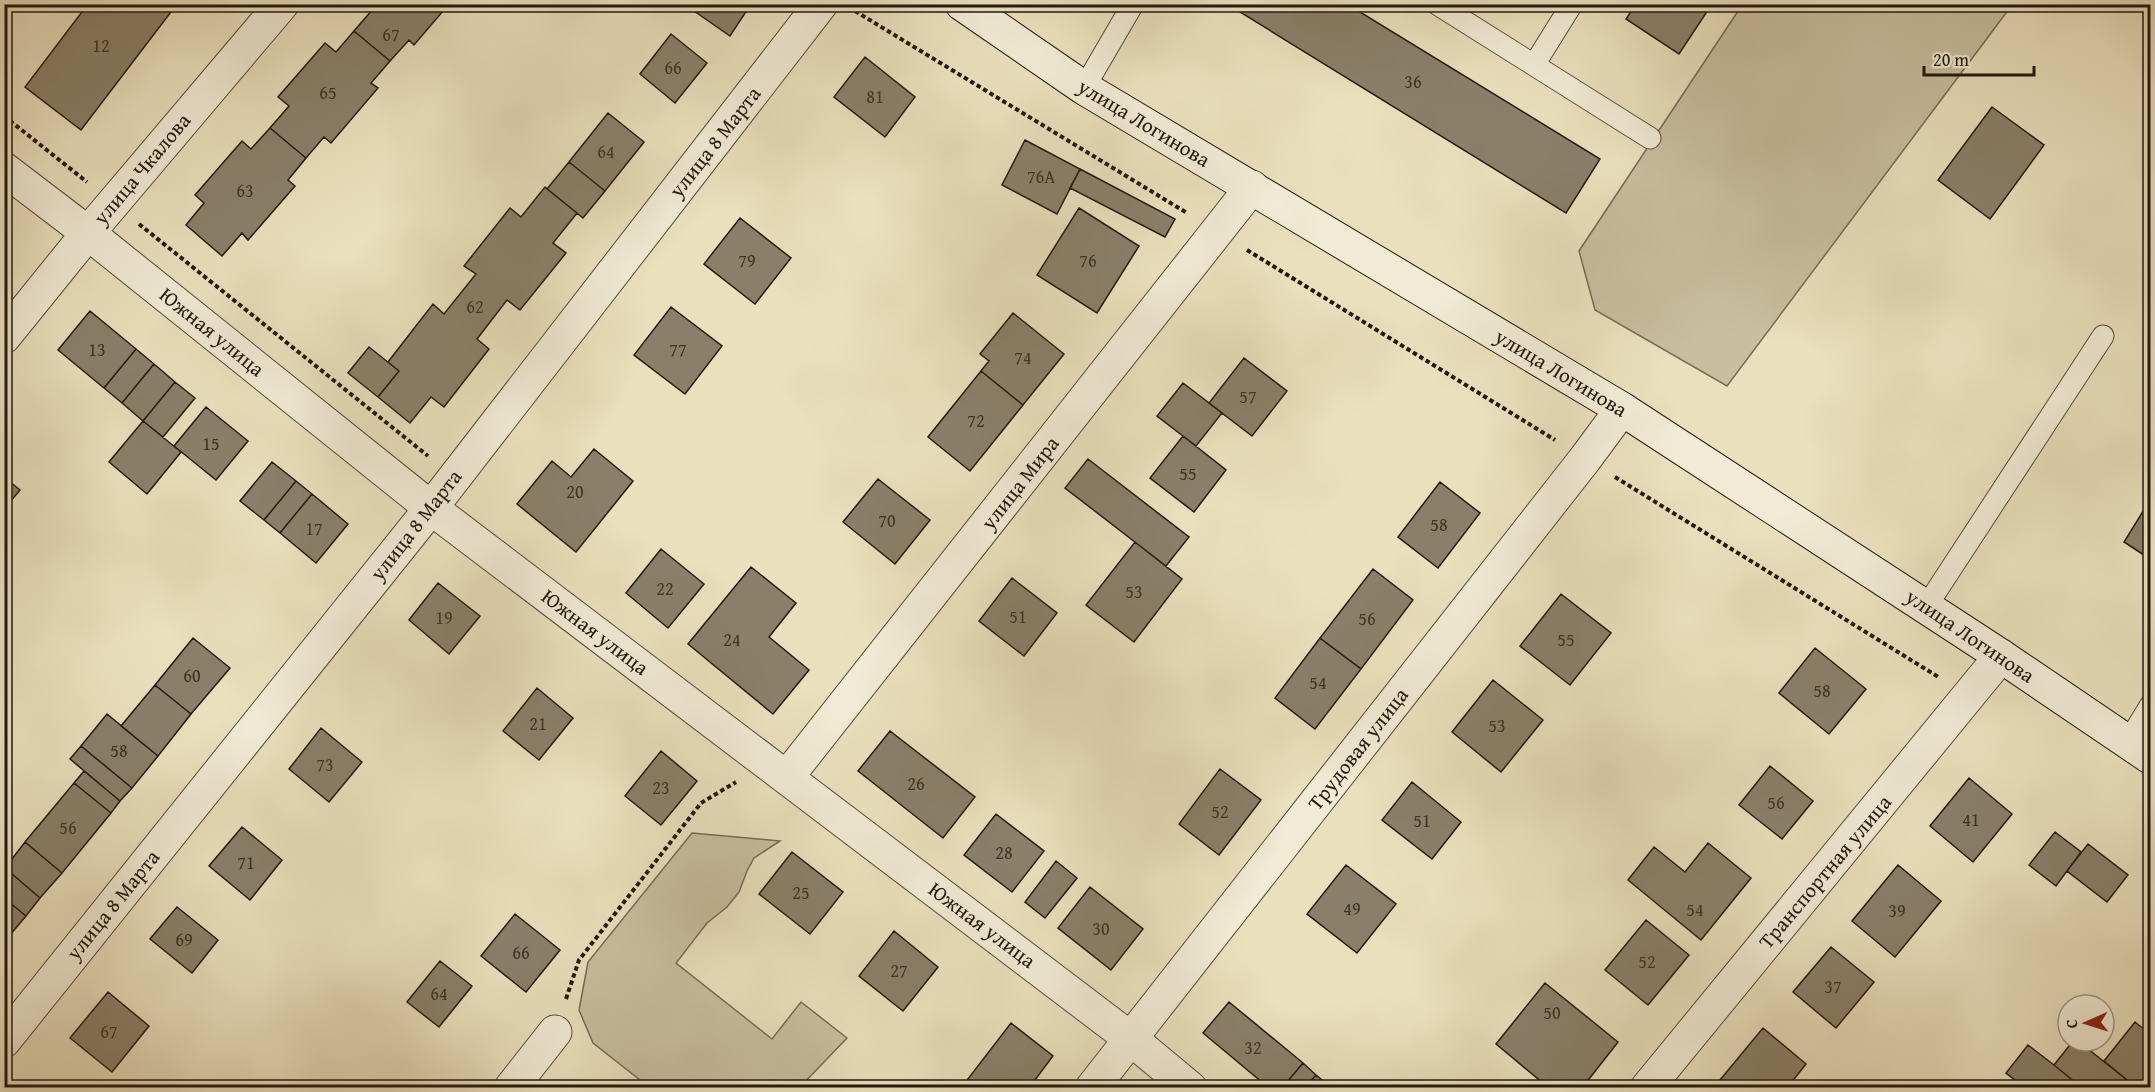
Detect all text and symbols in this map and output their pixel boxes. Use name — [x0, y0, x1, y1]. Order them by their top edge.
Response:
house number: 67 — [382, 21, 400, 48]
house number: 12 — [92, 32, 110, 59]
scale bar — [1924, 39, 2034, 77]
text: 20 m — [1933, 46, 1969, 73]
house number: 66 — [664, 54, 682, 81]
house number: 36 — [1404, 68, 1422, 95]
street label: улица Логинова — [1071, 70, 1216, 174]
house number: 65 — [319, 79, 337, 106]
street label: улица 8 Марта — [661, 79, 768, 205]
house number: 81 — [866, 83, 884, 110]
street label: улица Чкалова — [85, 106, 198, 232]
house number: 64 — [597, 138, 615, 165]
house number: 76А — [1027, 163, 1055, 190]
house number: 63 — [236, 177, 254, 204]
house number: 79 — [738, 247, 756, 274]
house number: 76 — [1079, 247, 1097, 274]
street label: Южная улица — [153, 279, 272, 384]
house number: 62 — [466, 293, 484, 320]
street label: улица Логинова — [1488, 320, 1633, 424]
house number: 13 — [88, 336, 106, 363]
house number: 77 — [669, 336, 687, 363]
house number: 74 — [1014, 344, 1032, 371]
house number: 57 — [1239, 383, 1257, 410]
house number: 72 — [967, 407, 985, 434]
street label: улица Мира — [972, 429, 1066, 537]
house number: 15 — [202, 430, 220, 457]
house number: 55 — [1179, 460, 1197, 487]
street label: улица 8 Марта — [362, 462, 469, 588]
house number: 20 — [566, 478, 584, 505]
house number: 70 — [878, 507, 896, 534]
house number: 58 — [1430, 511, 1448, 538]
house number: 17 — [305, 515, 323, 542]
house number: 22 — [656, 575, 674, 602]
house number: 53 — [1125, 578, 1143, 605]
street label: улица Логинова — [1899, 580, 2041, 690]
street label: Южная улица — [535, 581, 656, 682]
house number: 51 — [1009, 603, 1027, 630]
house number: 19 — [435, 604, 453, 631]
house number: 56 — [1358, 605, 1376, 632]
house number: 24 — [723, 626, 741, 653]
house number: 55 — [1557, 626, 1575, 653]
house number: 60 — [183, 662, 201, 689]
house number: 54 — [1309, 669, 1327, 696]
house number: 58 — [1813, 677, 1831, 704]
street label: Трудовая улица — [1300, 681, 1415, 817]
house number: 21 — [529, 710, 547, 737]
house number: 53 — [1488, 712, 1506, 739]
house number: 58 — [110, 737, 128, 764]
house number: 73 — [316, 751, 334, 778]
house number: 26 — [907, 770, 925, 797]
house number: 23 — [652, 774, 670, 801]
street label: Транспортная улица — [1751, 788, 1898, 955]
house number: 56 — [1767, 789, 1785, 816]
house number: 52 — [1211, 798, 1229, 825]
house number: 41 — [1962, 806, 1980, 833]
house number: 51 — [1413, 807, 1431, 834]
house number: 56 — [59, 814, 77, 841]
house number: 28 — [995, 839, 1013, 866]
street label: улица 8 Марта — [58, 843, 167, 967]
house number: 71 — [237, 849, 255, 876]
street label: Южная улица — [922, 874, 1043, 975]
house number: 25 — [792, 879, 810, 906]
house number: 49 — [1343, 895, 1361, 922]
house number: 54 — [1686, 896, 1704, 923]
house number: 39 — [1888, 897, 1906, 924]
house number: 30 — [1092, 915, 1110, 942]
house number: 69 — [175, 926, 193, 953]
house number: 66 — [512, 939, 530, 966]
house number: 52 — [1638, 948, 1656, 975]
house number: 27 — [890, 957, 908, 984]
house number: 37 — [1824, 973, 1842, 1000]
house number: 64 — [430, 980, 448, 1007]
north arrow — [2056, 993, 2116, 1053]
house number: 50 — [1543, 999, 1561, 1026]
house number: 67 — [100, 1018, 118, 1045]
text: С — [2059, 1019, 2083, 1029]
house number: 32 — [1244, 1034, 1262, 1061]

